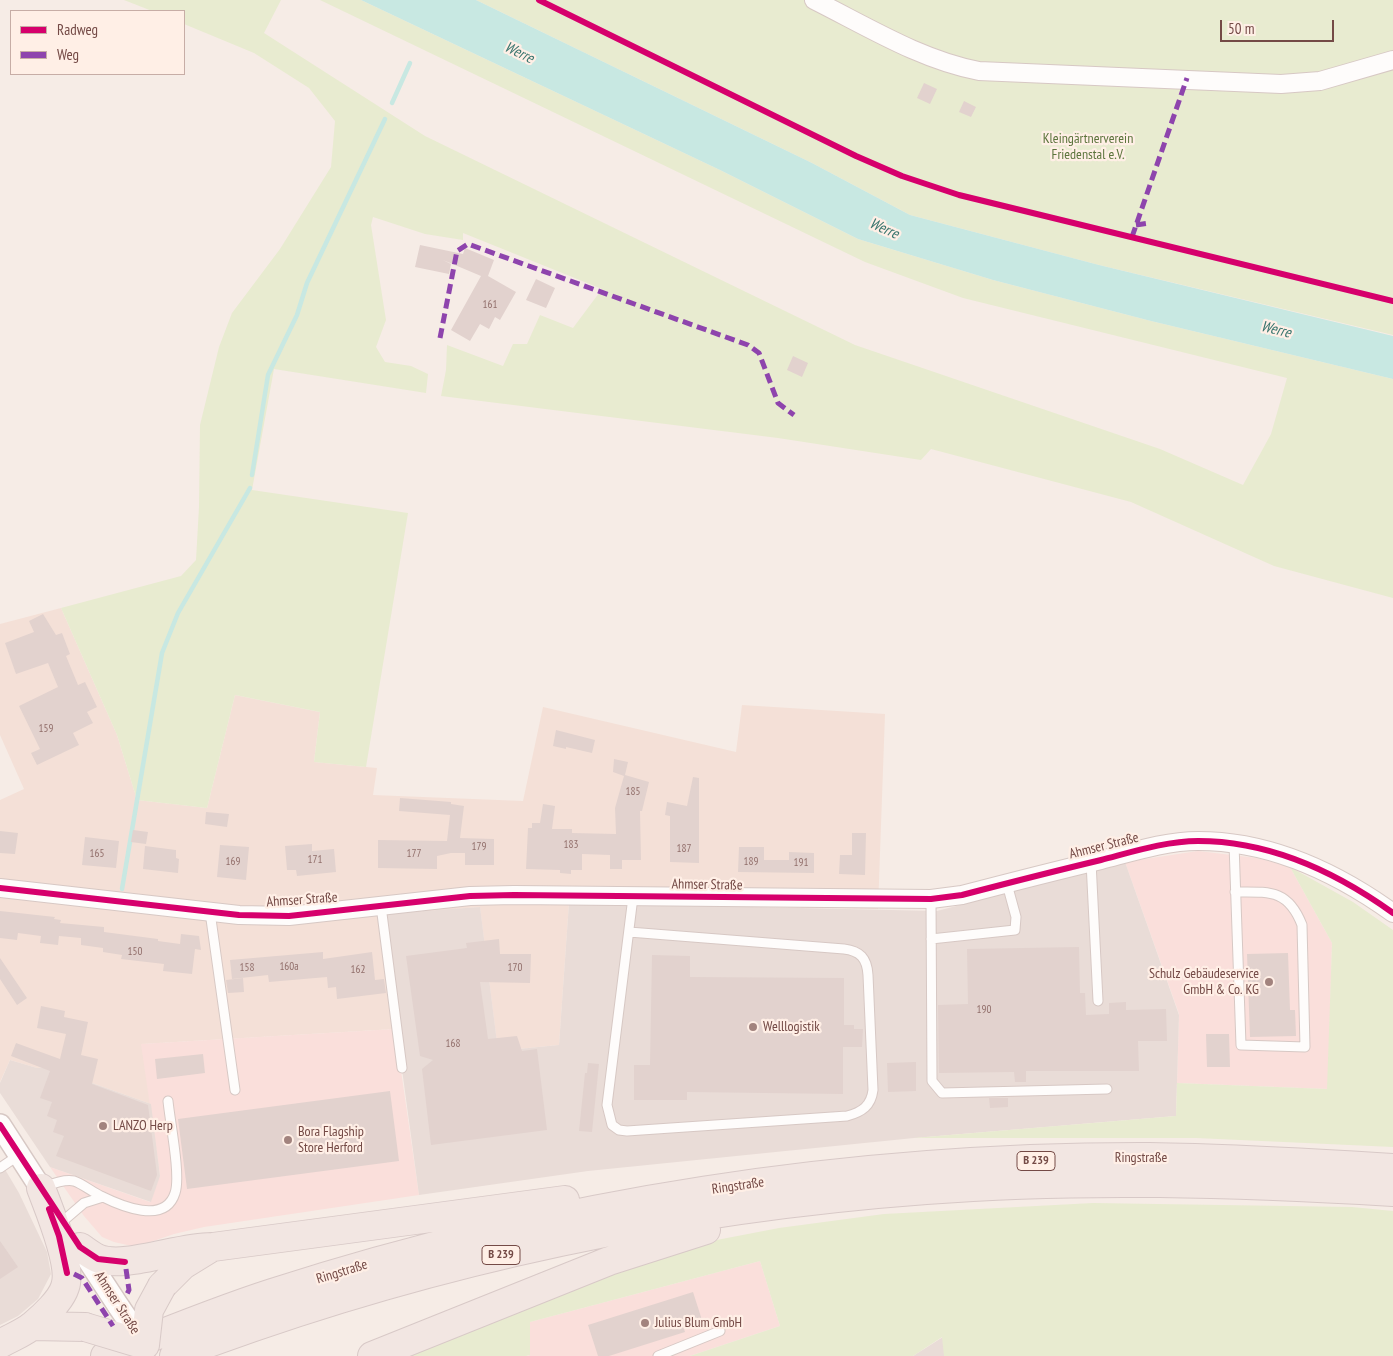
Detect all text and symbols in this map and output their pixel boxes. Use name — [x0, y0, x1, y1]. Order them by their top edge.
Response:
legend — [10, 10, 185, 75]
scale bar — [1223, 10, 1337, 42]
text: 50 m — [1228, 19, 1254, 38]
text: Radweg — [57, 20, 98, 39]
water label: Werre — [502, 38, 536, 68]
text: Weg — [57, 45, 79, 64]
park label: Kleingärtnerverein Friedenstal e.V. — [1043, 131, 1133, 164]
water label: Werre — [867, 215, 901, 243]
house number: 161 — [483, 298, 497, 312]
water label: Werre — [1259, 318, 1293, 342]
house number: 159 — [39, 722, 53, 736]
house number: 185 — [626, 785, 640, 799]
street label: Ahmser Straße — [1067, 829, 1141, 863]
house number: 183 — [564, 838, 578, 852]
house number: 179 — [472, 840, 486, 854]
house number: 187 — [677, 842, 691, 856]
house number: 165 — [90, 847, 104, 861]
house number: 177 — [407, 847, 421, 861]
house number: 171 — [308, 853, 322, 867]
house number: 169 — [226, 855, 240, 869]
house number: 189 — [744, 855, 758, 869]
house number: 191 — [794, 856, 808, 870]
street label: Ahmser Straße — [671, 876, 743, 894]
street label: Ahmser Straße — [266, 889, 338, 911]
house number: 150 — [128, 945, 142, 959]
house number: 160a — [279, 960, 299, 974]
house number: 158 — [240, 961, 254, 975]
house number: 170 — [508, 961, 522, 975]
house number: 162 — [351, 963, 365, 977]
place label: Schulz Gebäudeservice GmbH & Co. KG — [1149, 966, 1259, 999]
marker: Schulz Gebäudeservice GmbH & Co. KG — [1263, 976, 1275, 988]
house number: 190 — [977, 1003, 991, 1017]
place label: Welllogistik — [763, 1019, 820, 1035]
marker: Welllogistik — [747, 1021, 759, 1033]
house number: 168 — [446, 1037, 460, 1051]
place label: LANZO Herp — [113, 1118, 173, 1134]
marker: LANZO Herp — [97, 1120, 109, 1132]
place label: Bora Flagship Store Herford — [298, 1124, 364, 1156]
marker: Bora Flagship Store Herford — [282, 1134, 294, 1146]
street label: Ringstraße — [1115, 1150, 1167, 1166]
road number: B 239 — [1017, 1152, 1055, 1170]
street label: Ringstraße — [711, 1174, 765, 1198]
road number: B 239 — [482, 1246, 520, 1264]
street label: Ringstraße — [314, 1256, 370, 1288]
street label: Ahmser Straße — [91, 1269, 143, 1337]
place label: Julius Blum GmbH — [655, 1315, 742, 1331]
marker: Julius Blum GmbH — [639, 1317, 651, 1329]

